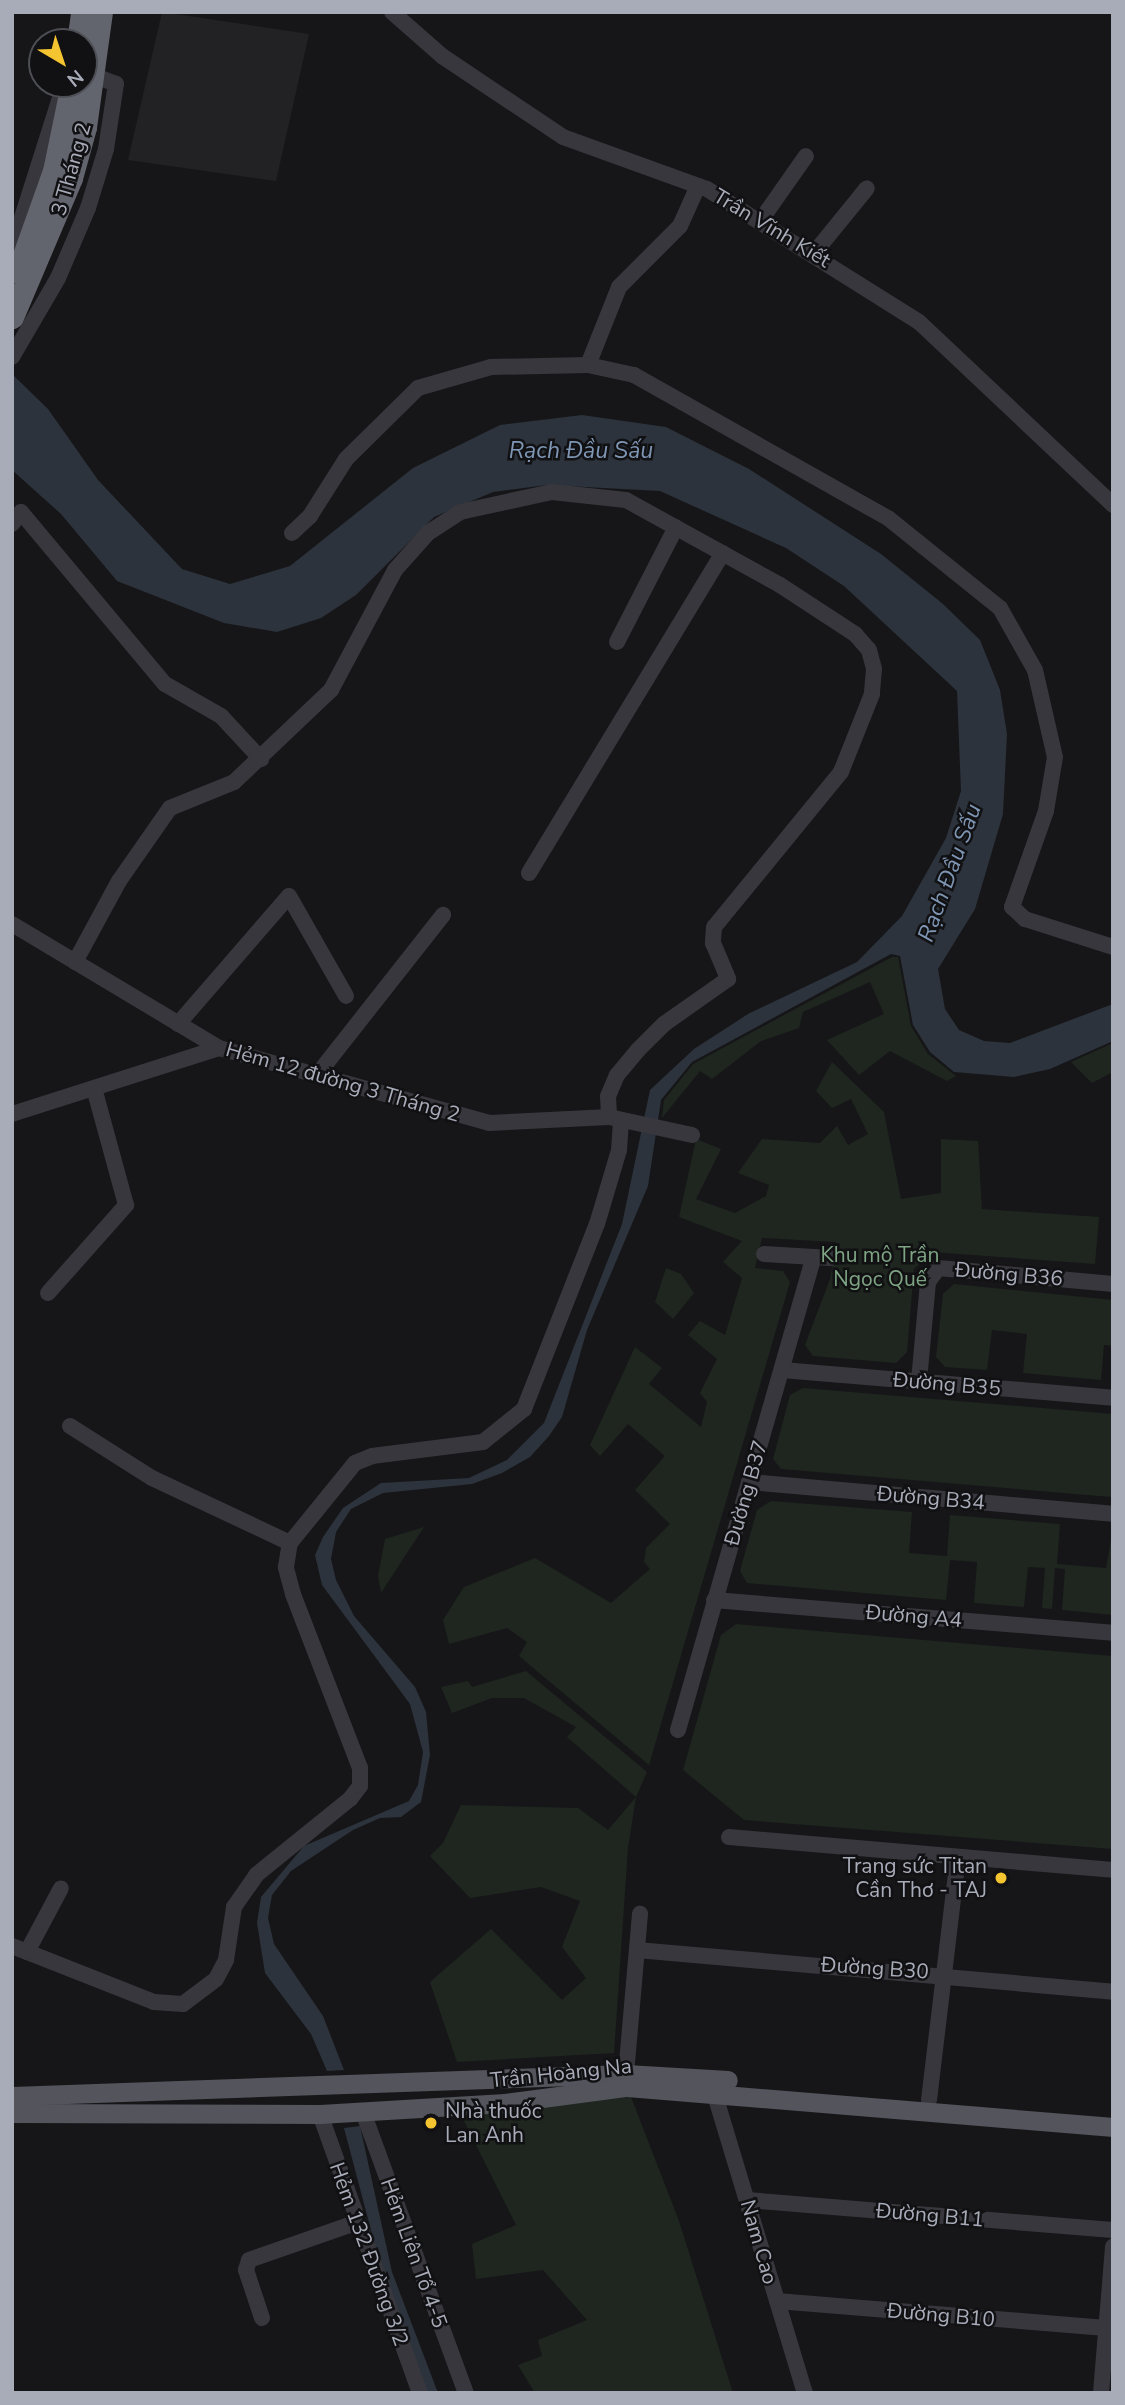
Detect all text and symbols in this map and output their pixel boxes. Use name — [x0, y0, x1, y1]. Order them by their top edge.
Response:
north arrow — [28, 28, 98, 98]
text: N — [61, 63, 89, 92]
street label: 3 Tháng 2 — [46, 119, 96, 219]
street label: Trần Vĩnh Kiết — [709, 183, 835, 273]
water label: Rạch Đầu Sấu — [509, 437, 653, 465]
water label: Rạch Đầu Sấu — [912, 800, 988, 946]
street label: Hẻm 12 đường 3 Tháng 2 — [223, 1036, 463, 1128]
park label: Khu mộ Trần Ngọc Quế — [821, 1242, 939, 1292]
street label: Đường B36 — [954, 1257, 1064, 1291]
street label: Đường B35 — [892, 1367, 1002, 1401]
street label: Đường B37 — [719, 1438, 773, 1548]
street label: Đường B34 — [876, 1481, 986, 1515]
street label: Đường A4 — [865, 1599, 963, 1633]
place label: Trang sức Titan Cần Thơ - TAJ — [843, 1853, 987, 1903]
marker: Trang sức Titan Cần Thơ - TAJ — [993, 1870, 1009, 1886]
street label: Đường B30 — [820, 1952, 930, 1984]
street label: Trần Hoàng Na — [489, 2053, 633, 2093]
place label: Nhà thuốc Lan Anh — [445, 2098, 541, 2148]
marker: Nhà thuốc Lan Anh — [423, 2115, 439, 2131]
street label: Hẻm 132 Đường 3/2 — [324, 2159, 414, 2349]
street label: Hẻm Liên Tổ 4-5 — [375, 2175, 453, 2331]
street label: Nam Cao — [735, 2197, 783, 2287]
street label: Đường B11 — [875, 2198, 985, 2232]
street label: Đường B10 — [886, 2298, 996, 2332]

